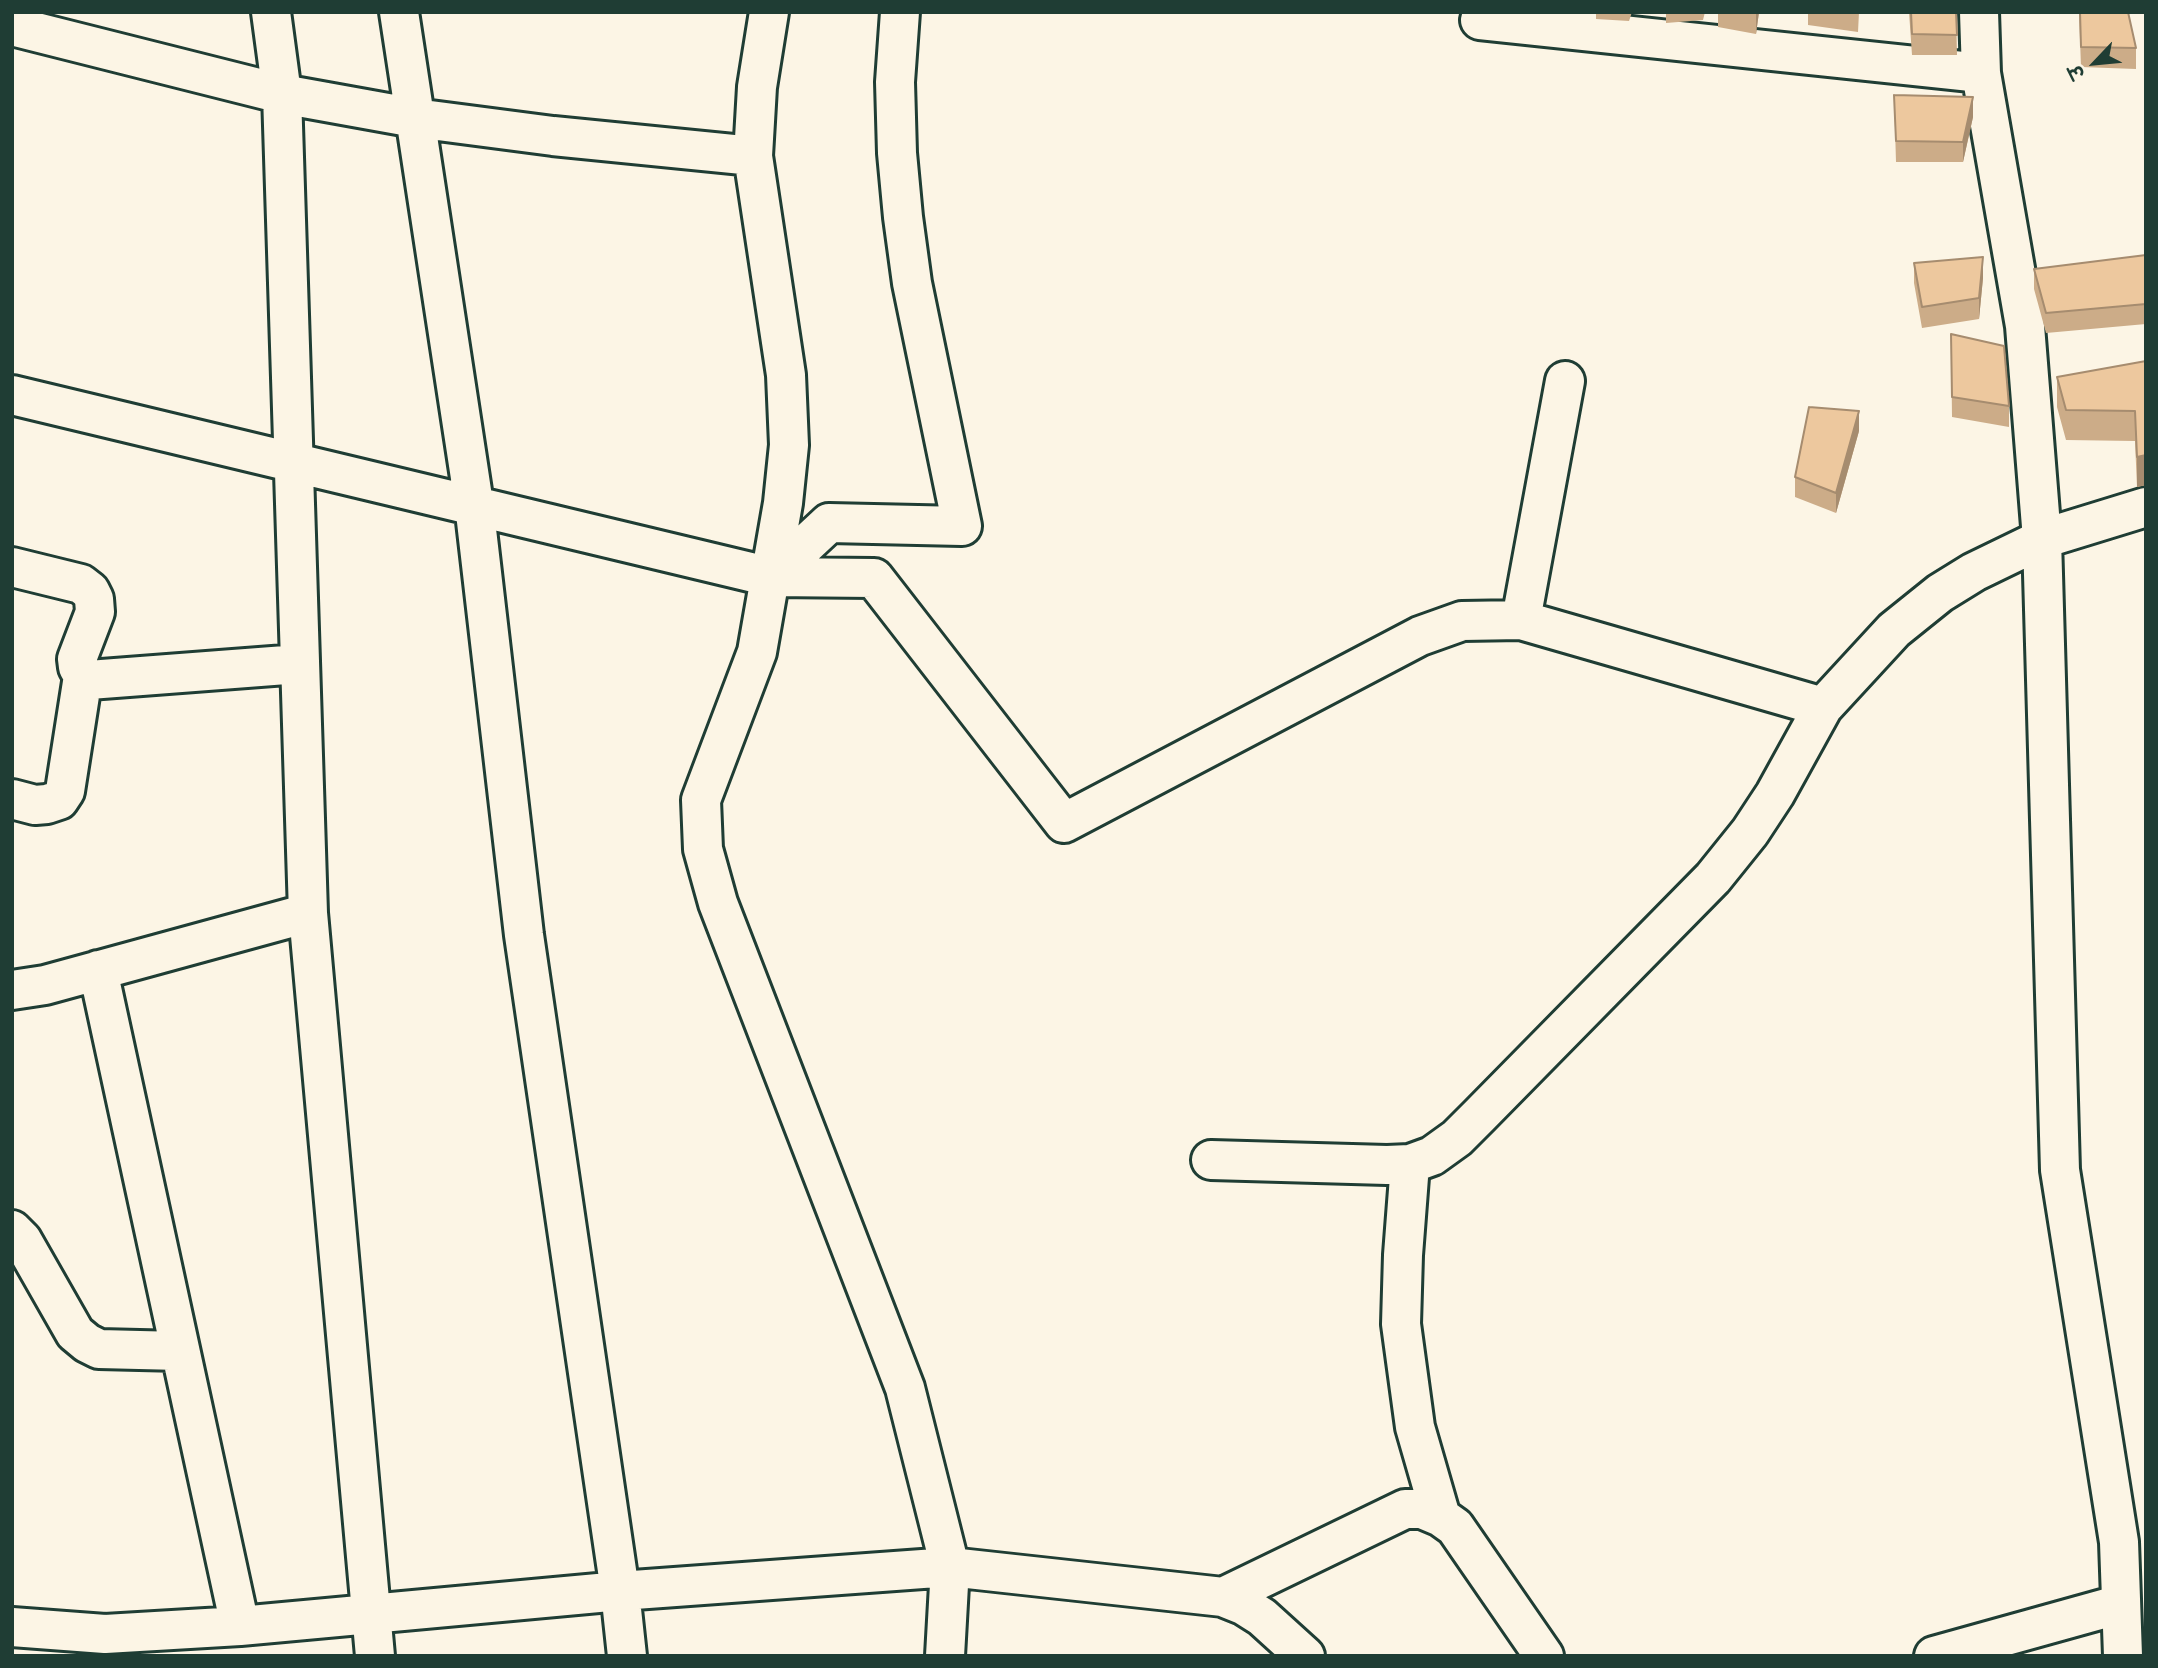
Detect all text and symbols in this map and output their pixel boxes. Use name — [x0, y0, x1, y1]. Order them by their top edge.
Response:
north arrow — [2060, 28, 2130, 98]
text: उ — [2062, 61, 2091, 84]

